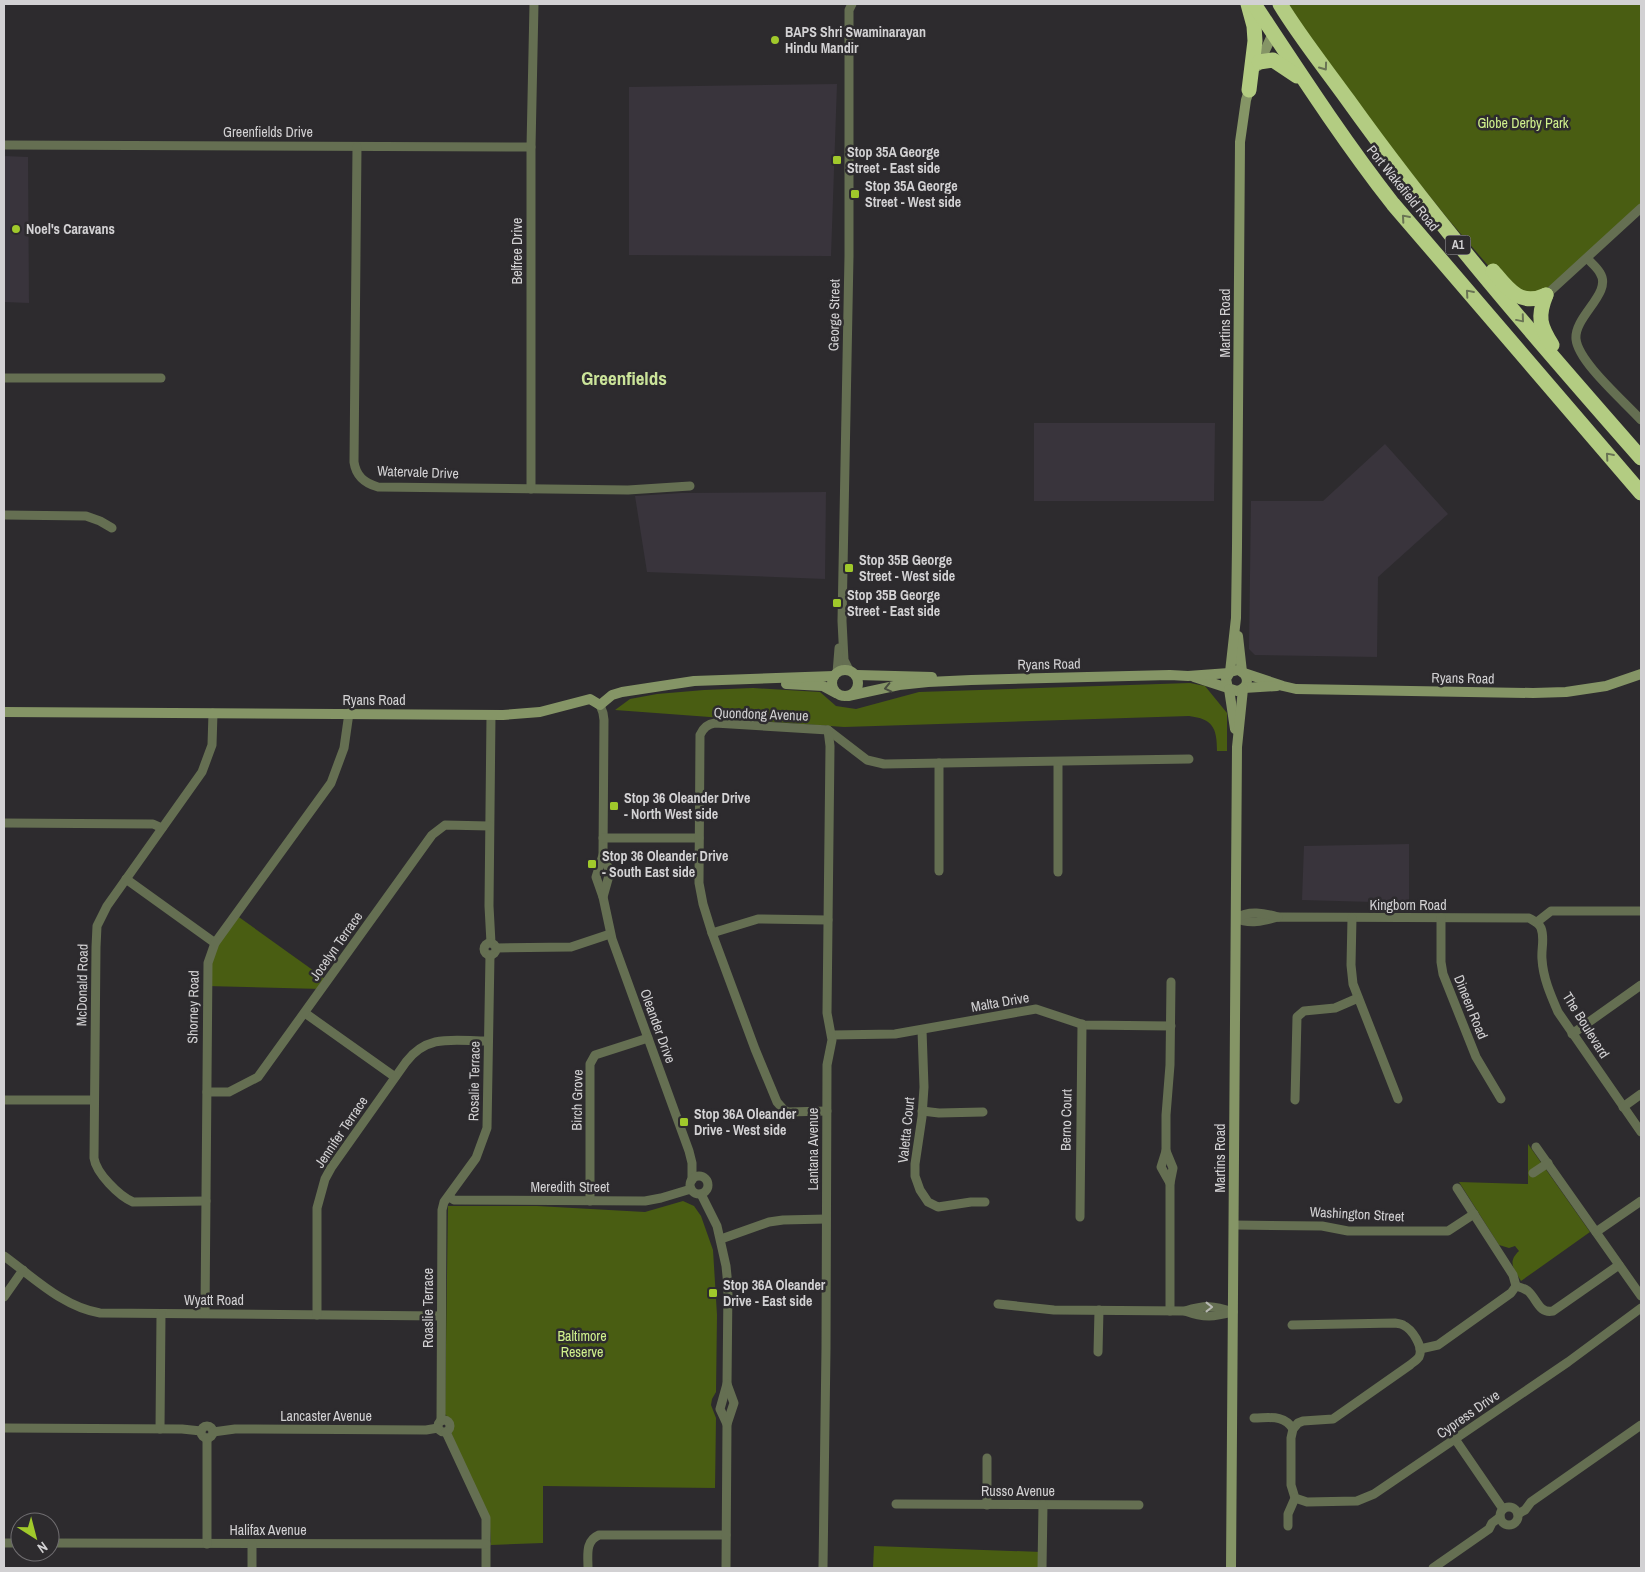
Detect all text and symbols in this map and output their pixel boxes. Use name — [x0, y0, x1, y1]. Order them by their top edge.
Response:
place label: BAPS Shri Swaminarayan Hindu Mandir — [785, 23, 926, 57]
marker: BAPS Shri Swaminarayan Hindu Mandir — [769, 34, 781, 46]
one-way arrow — [1318, 61, 1327, 70]
park label: Globe Derby Park — [1477, 114, 1569, 132]
street label: Greenfields Drive — [223, 123, 313, 141]
street label: Port Wakefield Road — [1363, 141, 1443, 235]
place label: Stop 35A George Street - East side — [847, 143, 940, 177]
marker: Stop 35A George Street - East side — [831, 154, 843, 166]
place label: Stop 35A George Street - West side — [865, 177, 961, 211]
marker: Stop 35A George Street - West side — [849, 188, 861, 200]
one-way arrow — [1402, 215, 1411, 224]
street label: Belfree Drive — [508, 218, 526, 285]
place label: Noel's Caravans — [26, 220, 115, 238]
marker: Noel's Caravans — [10, 223, 22, 235]
road number: A1 — [1446, 236, 1470, 254]
street label: George Street — [824, 279, 844, 351]
street label: Martins Road — [1216, 289, 1234, 357]
one-way arrow — [1466, 290, 1475, 299]
one-way arrow — [1515, 314, 1524, 323]
district label: Greenfields — [581, 365, 667, 391]
one-way arrow — [1606, 452, 1615, 461]
street label: Watervale Drive — [377, 462, 459, 482]
place label: Stop 35B George Street - West side — [859, 551, 955, 585]
marker: Stop 35B George Street - West side — [843, 562, 855, 574]
place label: Stop 35B George Street - East side — [847, 586, 940, 620]
marker: Stop 35B George Street - East side — [831, 597, 843, 609]
street label: Ryans Road — [1017, 654, 1081, 674]
street label: Ryans Road — [1431, 668, 1495, 688]
one-way arrow — [883, 682, 892, 693]
street label: Ryans Road — [342, 691, 406, 709]
street label: Quondong Avenue — [713, 703, 809, 725]
place label: Stop 36 Oleander Drive - North West side — [624, 789, 750, 823]
marker: Stop 36 Oleander Drive - North West side — [608, 800, 620, 812]
place label: Stop 36 Oleander Drive - South East side — [602, 847, 728, 881]
marker: Stop 36 Oleander Drive - South East side — [586, 858, 598, 870]
street label: Kingborn Road — [1369, 896, 1447, 914]
street label: Jocelyn Terrace — [306, 908, 366, 984]
street label: McDonald Road — [72, 944, 92, 1026]
street label: Shorney Road — [183, 970, 203, 1044]
street label: Dineen Road — [1450, 972, 1492, 1042]
street label: Oleander Drive — [636, 986, 680, 1066]
street label: Malta Drive — [970, 988, 1030, 1016]
street label: The Boulevard — [1559, 989, 1613, 1061]
street label: Rosalie Terrace — [464, 1041, 484, 1121]
street label: Birch Grove — [567, 1069, 587, 1131]
street label: Berno Court — [1056, 1089, 1076, 1151]
street label: Jennifer Terrace — [310, 1093, 372, 1171]
street label: Valetta Court — [894, 1096, 918, 1164]
place label: Stop 36A Oleander Drive - West side — [694, 1105, 797, 1139]
street label: Lantana Avenue — [804, 1108, 822, 1190]
marker: Stop 36A Oleander Drive - West side — [678, 1116, 690, 1128]
street label: Martins Road — [1211, 1124, 1229, 1192]
street label: Meredith Street — [530, 1178, 610, 1196]
street label: Washington Street — [1309, 1203, 1405, 1225]
street label: Roaslie Terrace — [419, 1268, 437, 1348]
place label: Stop 36A Oleander Drive - East side — [723, 1276, 826, 1310]
marker: Stop 36A Oleander Drive - East side — [707, 1287, 719, 1299]
street label: Wyatt Road — [184, 1291, 244, 1309]
one-way arrow — [1206, 1302, 1213, 1312]
park label: Baltimore Reserve — [557, 1327, 607, 1361]
street label: Cypress Drive — [1433, 1386, 1503, 1442]
street label: Lancaster Avenue — [280, 1407, 372, 1425]
street label: Russo Avenue — [981, 1482, 1055, 1500]
north arrow — [10, 1512, 60, 1562]
street label: Halifax Avenue — [229, 1521, 307, 1539]
text: N — [34, 1538, 51, 1557]

